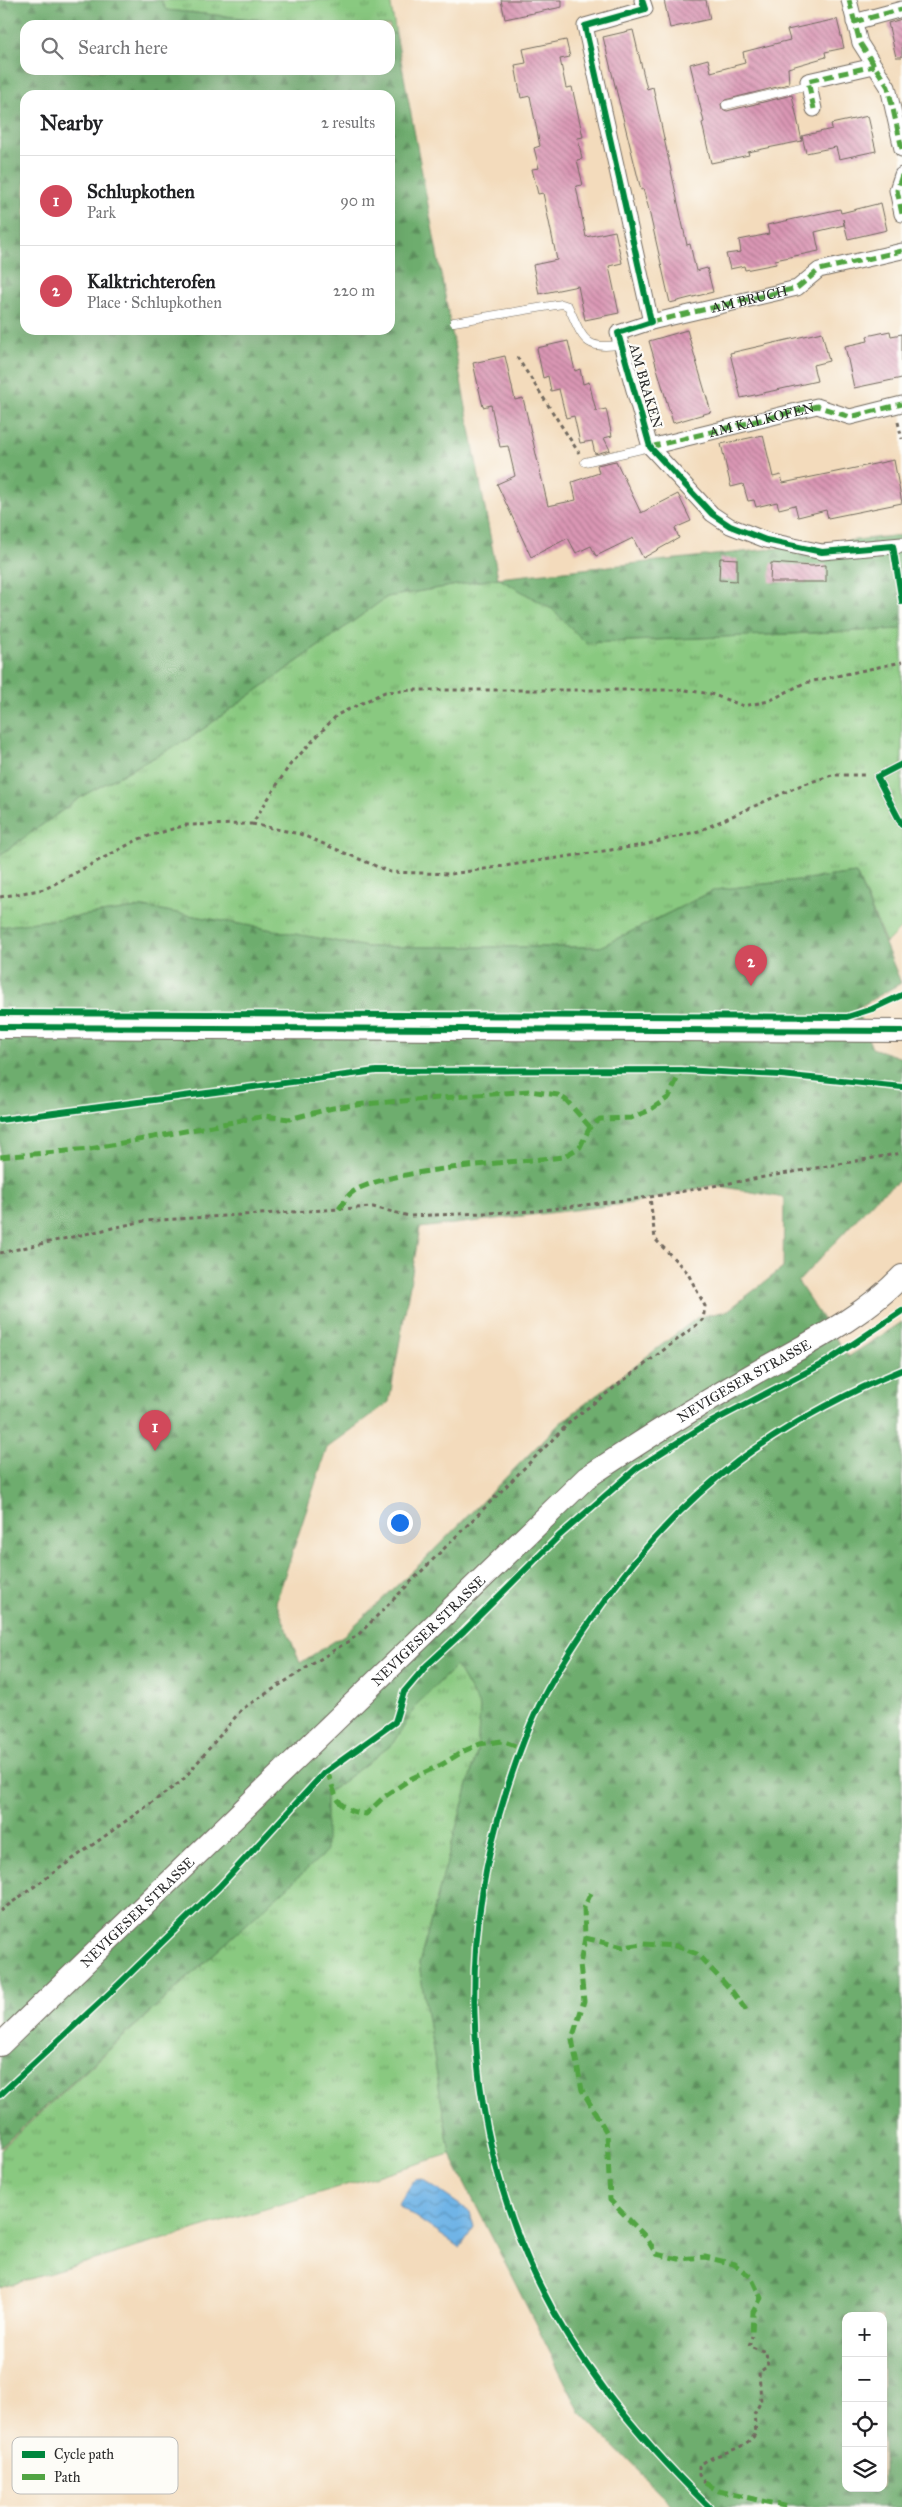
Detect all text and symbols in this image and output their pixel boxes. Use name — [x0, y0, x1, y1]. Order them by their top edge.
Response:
search box — [20, 20, 395, 75]
icon: search — [38, 34, 66, 62]
text: Search here — [78, 36, 168, 59]
text: Nearby — [40, 110, 103, 136]
text: 2 results — [321, 113, 375, 132]
text: Schlupkothen — [87, 180, 195, 203]
text: 1 — [53, 191, 59, 210]
text: 90 m — [340, 191, 375, 210]
text: Park — [87, 203, 116, 222]
text: Kalktrichterofen — [87, 270, 216, 293]
text: 2 — [52, 281, 60, 300]
text: 220 m — [333, 281, 375, 300]
street label: AM BRUCH — [709, 282, 789, 317]
text: Place · Schlupkothen — [87, 293, 222, 312]
street label: AM BRAKEN — [625, 341, 666, 430]
street label: AM KALKOFEN — [706, 399, 816, 441]
pin: 2 — [735, 945, 767, 986]
street label: NEVIGESER STRASSE — [674, 1336, 814, 1426]
pin: 1 — [139, 1410, 171, 1451]
your location — [387, 1510, 413, 1536]
street label: NEVIGESER STRASSE — [368, 1572, 489, 1690]
street label: NEVIGESER STRASSE — [77, 1854, 198, 1971]
map controls — [842, 2312, 887, 2492]
button: + — [842, 2312, 887, 2357]
button: − — [842, 2357, 887, 2402]
button: locate — [842, 2402, 887, 2447]
legend — [12, 2437, 178, 2494]
text: Cycle path — [54, 2446, 114, 2463]
button: layers — [842, 2447, 887, 2492]
text: Path — [54, 2469, 81, 2486]

